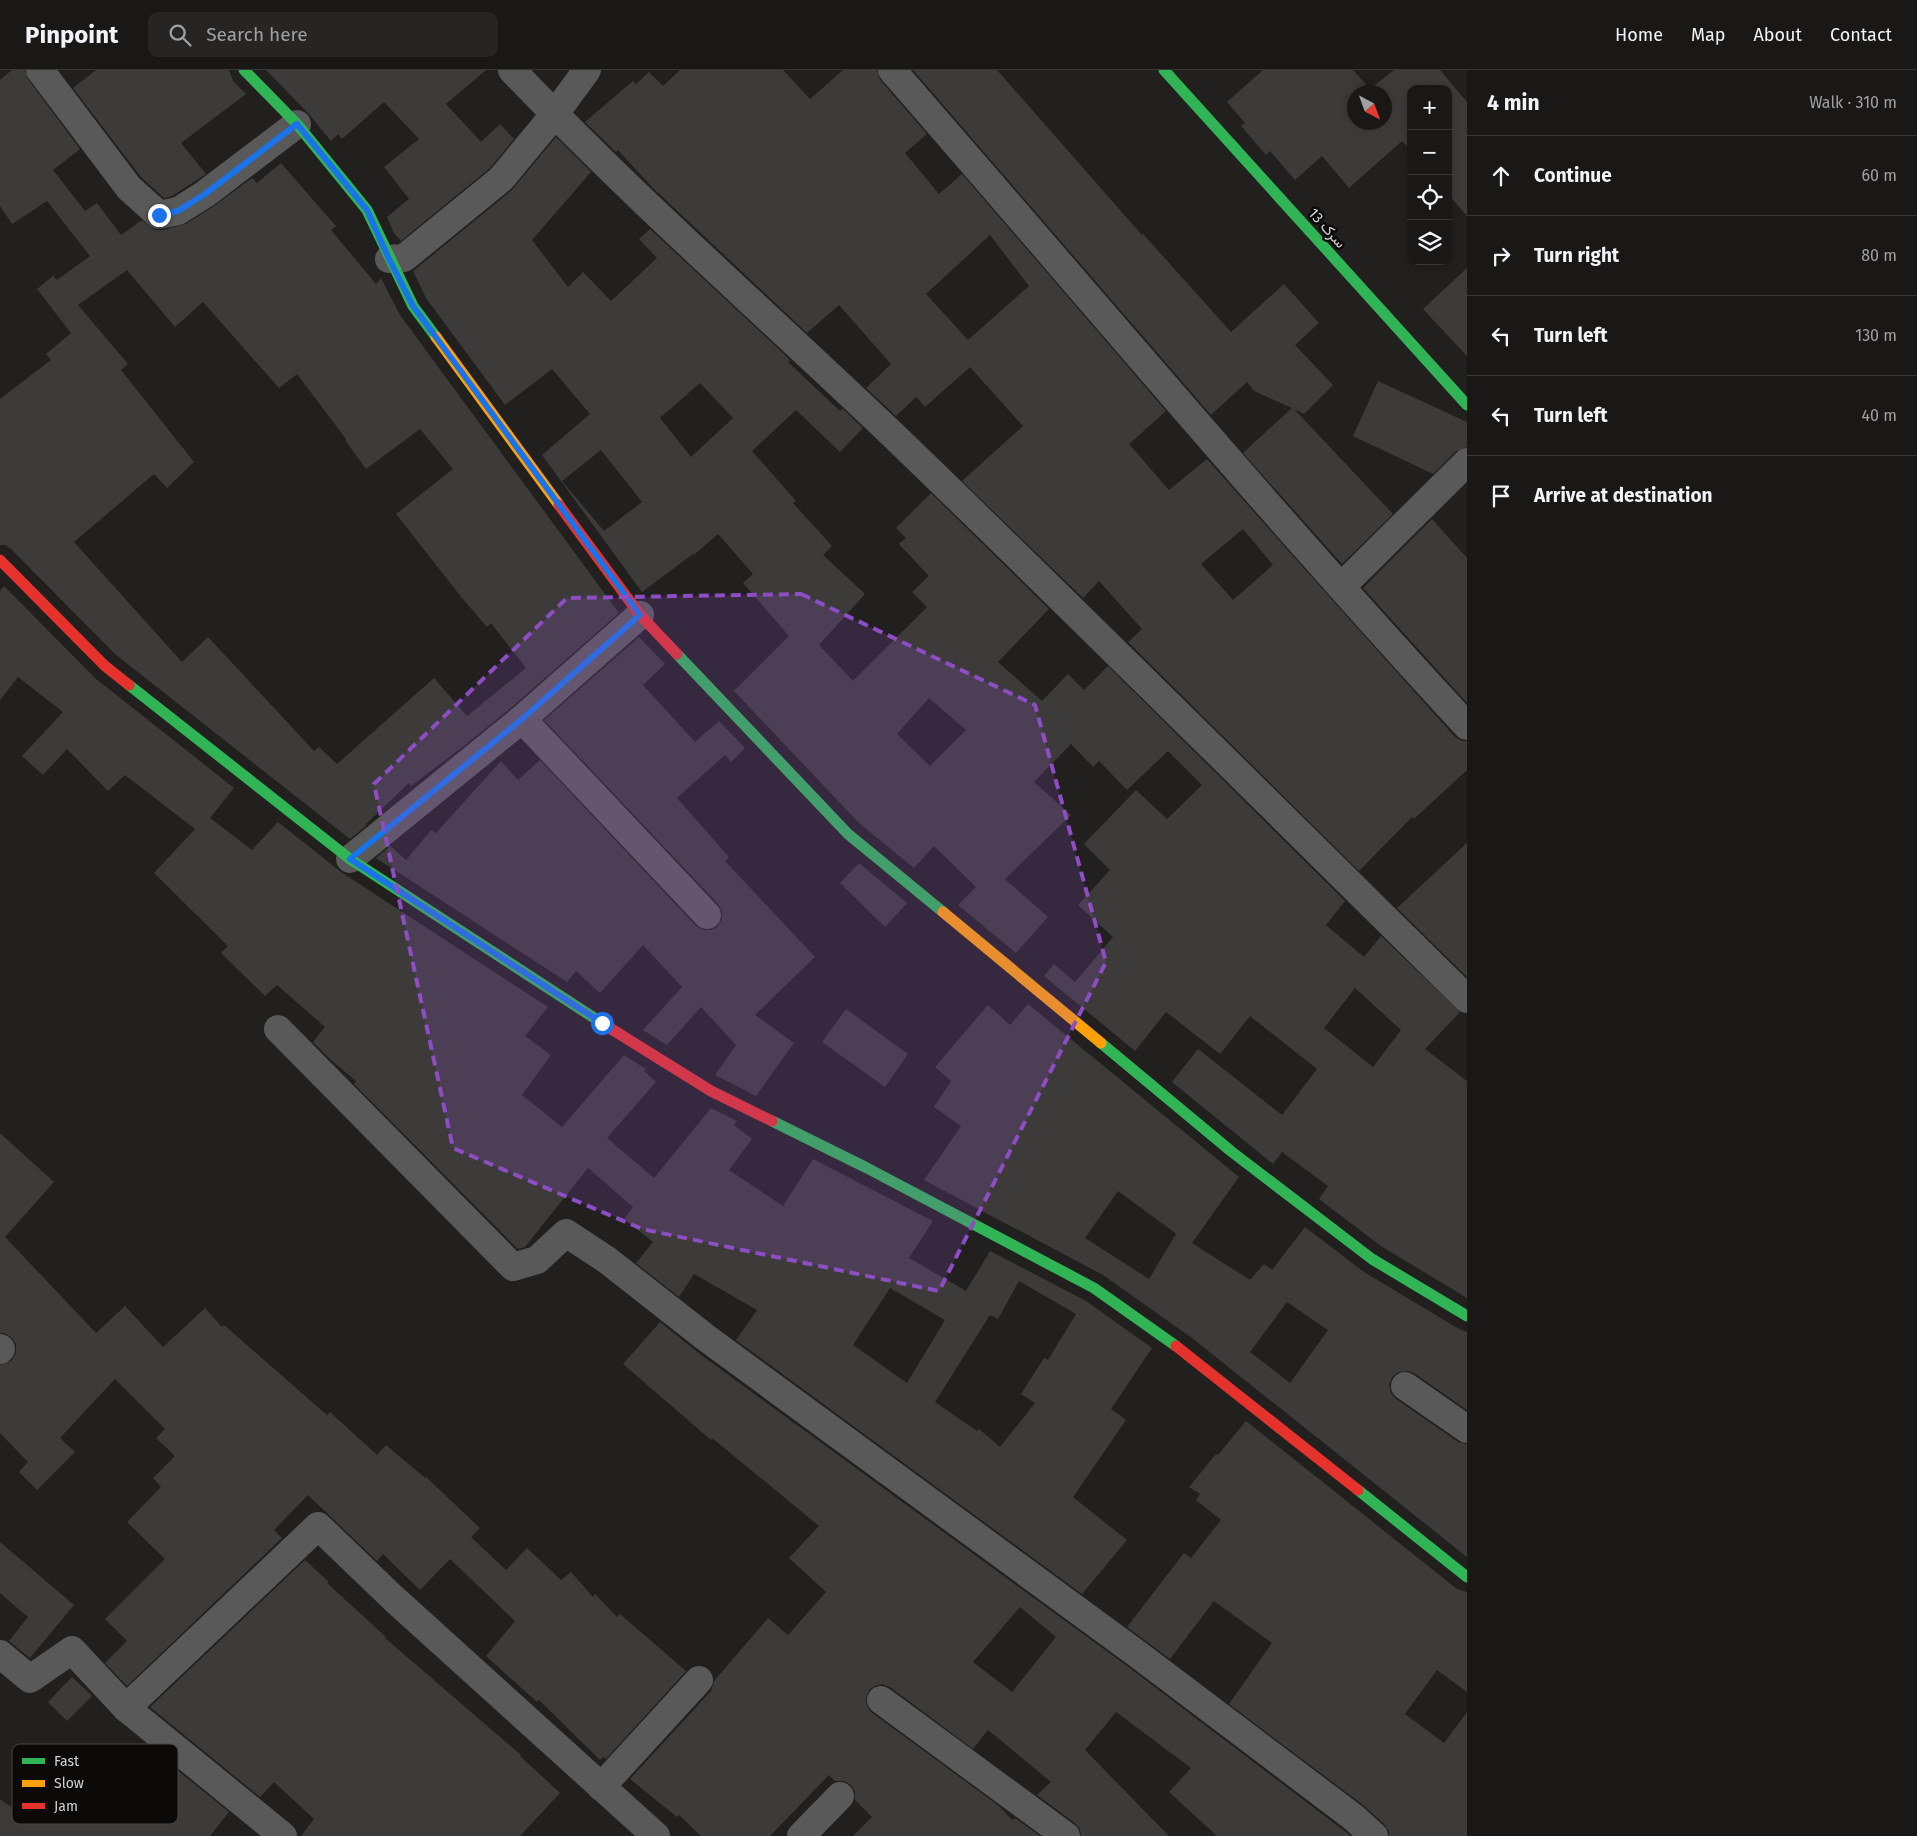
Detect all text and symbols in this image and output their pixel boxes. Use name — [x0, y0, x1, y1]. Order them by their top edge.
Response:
search box — [148, 12, 498, 57]
text: Pinpoint — [25, 21, 118, 49]
icon: search — [166, 21, 194, 49]
text: Search here — [206, 23, 308, 46]
text: Home — [1615, 24, 1663, 46]
text: Map — [1691, 24, 1725, 46]
text: About — [1753, 24, 1802, 46]
text: Contact — [1830, 24, 1892, 46]
north arrow — [1347, 85, 1392, 130]
map controls — [1407, 85, 1452, 265]
button: + — [1407, 85, 1452, 130]
text: 4 min — [1487, 90, 1540, 116]
text: Walk · 310 m — [1809, 93, 1897, 112]
button: − — [1407, 130, 1452, 175]
icon: ahead — [1487, 162, 1515, 190]
text: Continue — [1534, 164, 1612, 187]
text: 60 m — [1862, 166, 1897, 185]
button: locate — [1407, 175, 1452, 220]
route end — [148, 204, 171, 227]
street label: سرک 13 — [1304, 204, 1350, 252]
button: layers — [1407, 220, 1452, 265]
icon: right — [1487, 242, 1515, 270]
text: Turn right — [1534, 244, 1619, 267]
text: 80 m — [1861, 246, 1897, 265]
icon: left — [1487, 322, 1515, 350]
text: Turn left — [1534, 324, 1608, 347]
text: 130 m — [1855, 326, 1897, 345]
icon: left — [1487, 402, 1515, 430]
text: Turn left — [1534, 404, 1608, 427]
text: 40 m — [1862, 406, 1897, 425]
icon: arrive — [1487, 482, 1515, 510]
text: Arrive at destination — [1534, 484, 1713, 507]
route start — [591, 1012, 614, 1035]
legend — [12, 1744, 178, 1824]
text: Fast — [54, 1753, 80, 1770]
text: Slow — [54, 1775, 84, 1792]
text: Jam — [54, 1798, 78, 1815]

